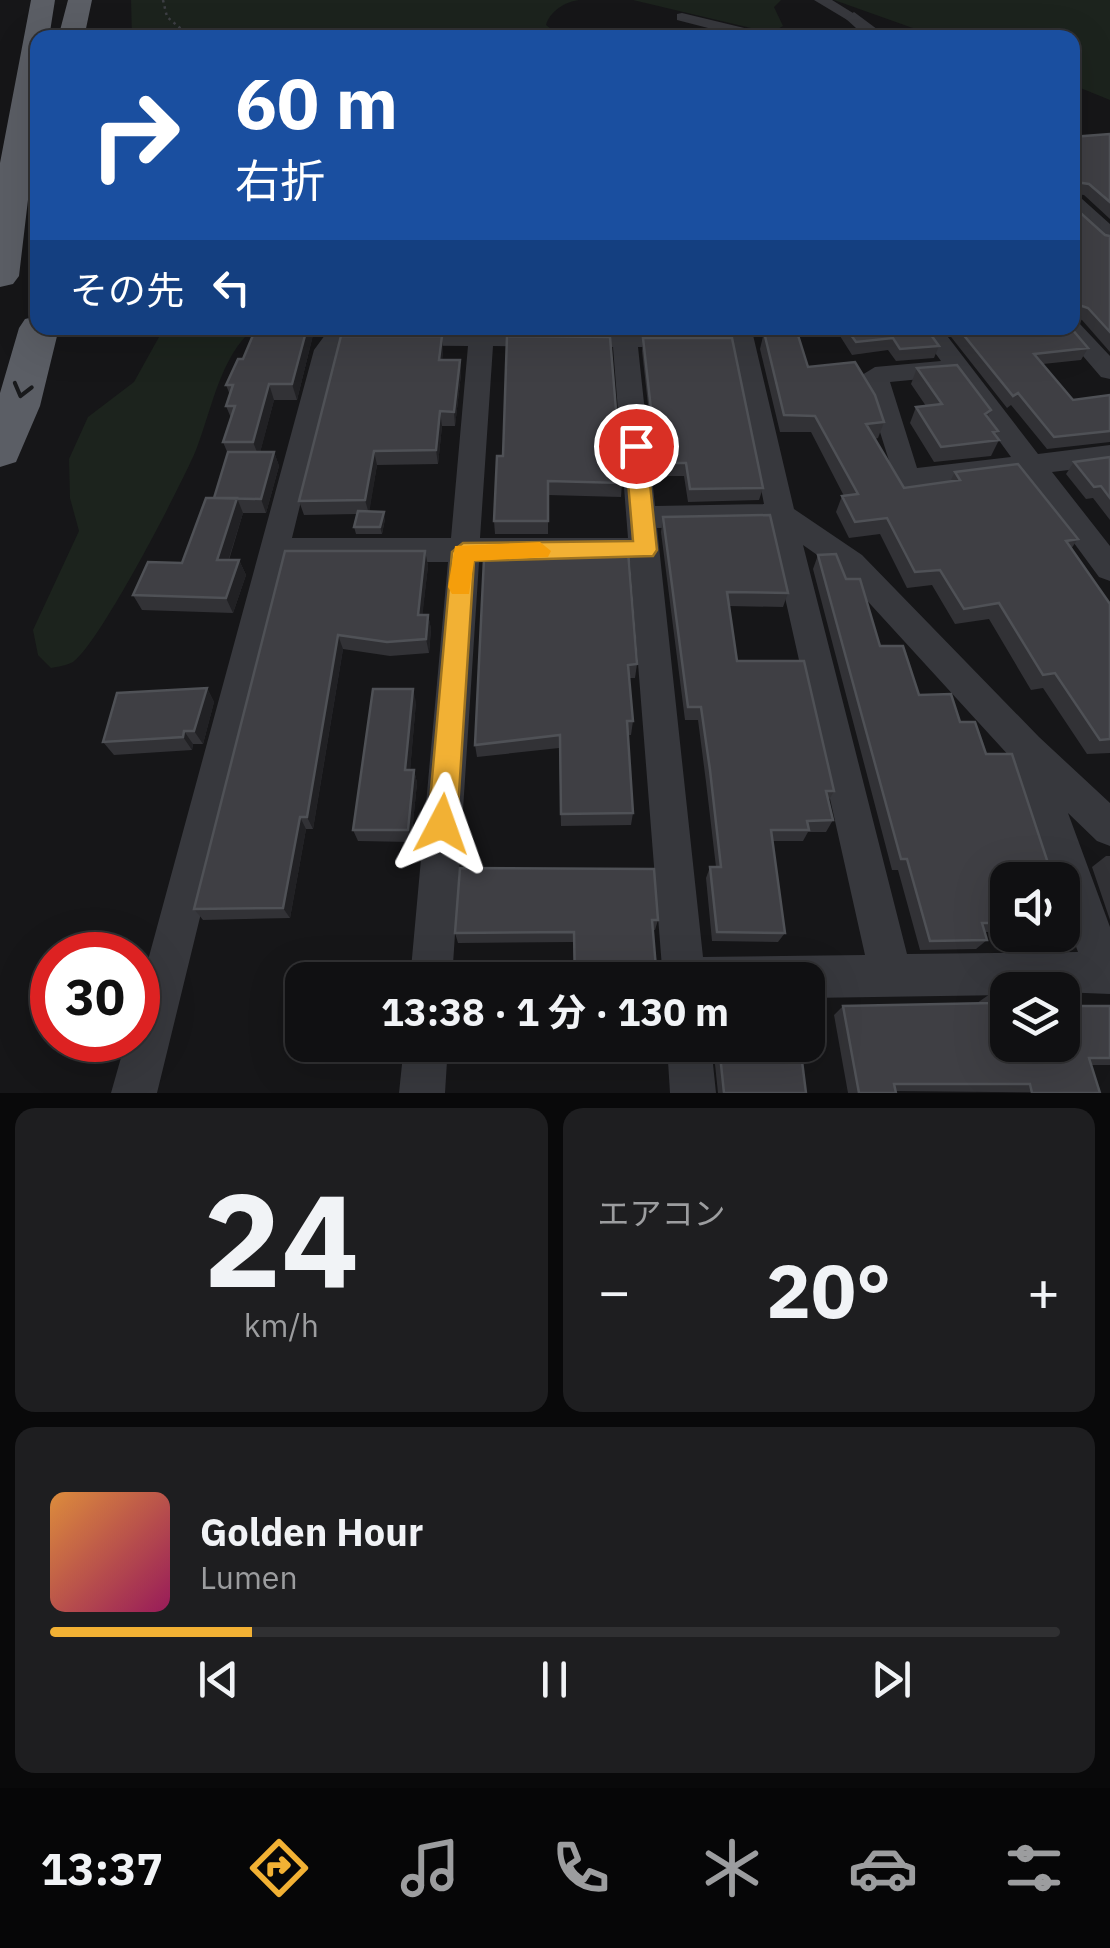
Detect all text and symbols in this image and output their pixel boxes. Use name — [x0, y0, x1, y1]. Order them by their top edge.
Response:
text: 60 m — [235, 57, 398, 148]
icon: right — [70, 70, 200, 200]
text: 右折 — [235, 151, 325, 209]
icon: left — [204, 260, 259, 315]
text: その先 — [70, 265, 184, 314]
one-way arrow — [13, 381, 34, 398]
pin — [594, 404, 679, 489]
icon: arrive — [609, 419, 664, 474]
position arrow — [390, 772, 494, 876]
map controls — [990, 862, 1080, 1062]
button: sound — [990, 862, 1080, 952]
speed limit sign: 30 — [30, 932, 160, 1062]
button: layers — [990, 972, 1080, 1062]
text: 13:38 · 1 分 · 130 m — [381, 987, 729, 1036]
text: 24 — [203, 1154, 359, 1323]
text: エアコン — [598, 1192, 726, 1234]
text: 20° — [766, 1241, 891, 1339]
text: − — [598, 1255, 631, 1326]
text: + — [1027, 1255, 1060, 1326]
text: km/h — [244, 1304, 319, 1346]
text: Golden Hour — [200, 1507, 423, 1556]
text: Lumen — [200, 1556, 298, 1598]
icon: previous — [191, 1652, 246, 1707]
icon: pause — [527, 1652, 582, 1707]
icon: next — [864, 1652, 919, 1707]
icon: directions — [244, 1833, 314, 1903]
icon: music — [395, 1833, 465, 1903]
icon: phone — [546, 1833, 616, 1903]
icon: climate — [697, 1833, 767, 1903]
icon: car — [848, 1833, 918, 1903]
icon: filters — [999, 1833, 1069, 1903]
text: 13:37 — [41, 1839, 163, 1897]

